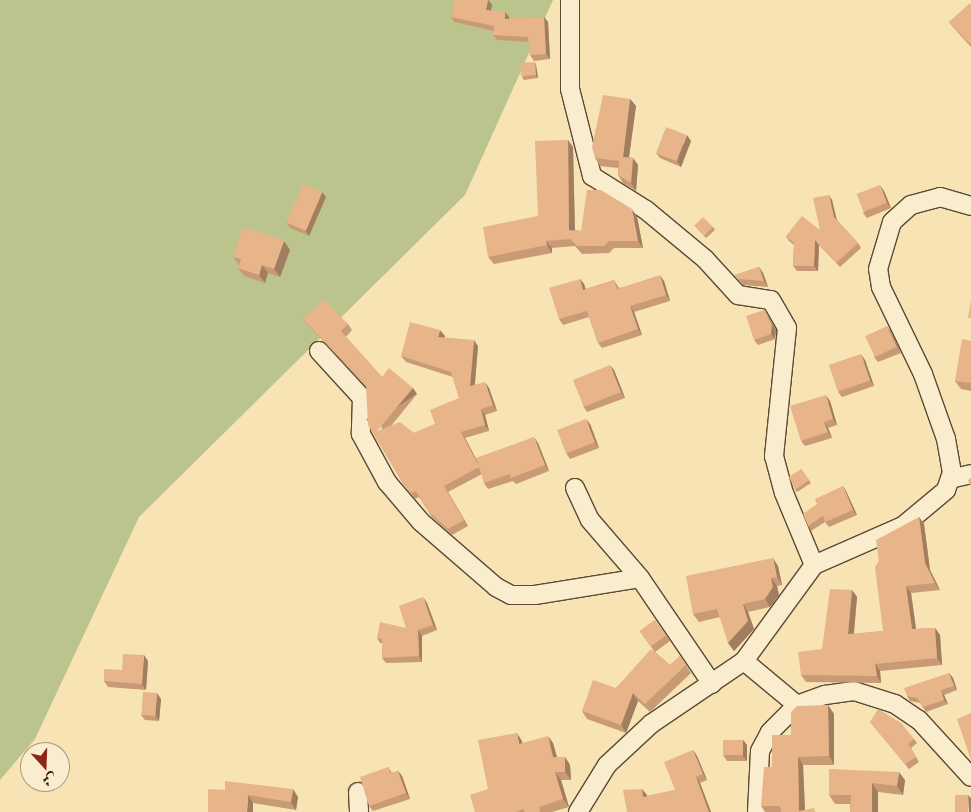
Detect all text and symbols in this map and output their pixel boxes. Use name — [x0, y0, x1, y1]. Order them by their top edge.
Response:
north arrow — [20, 742, 70, 792]
text: ش — [40, 768, 60, 792]

